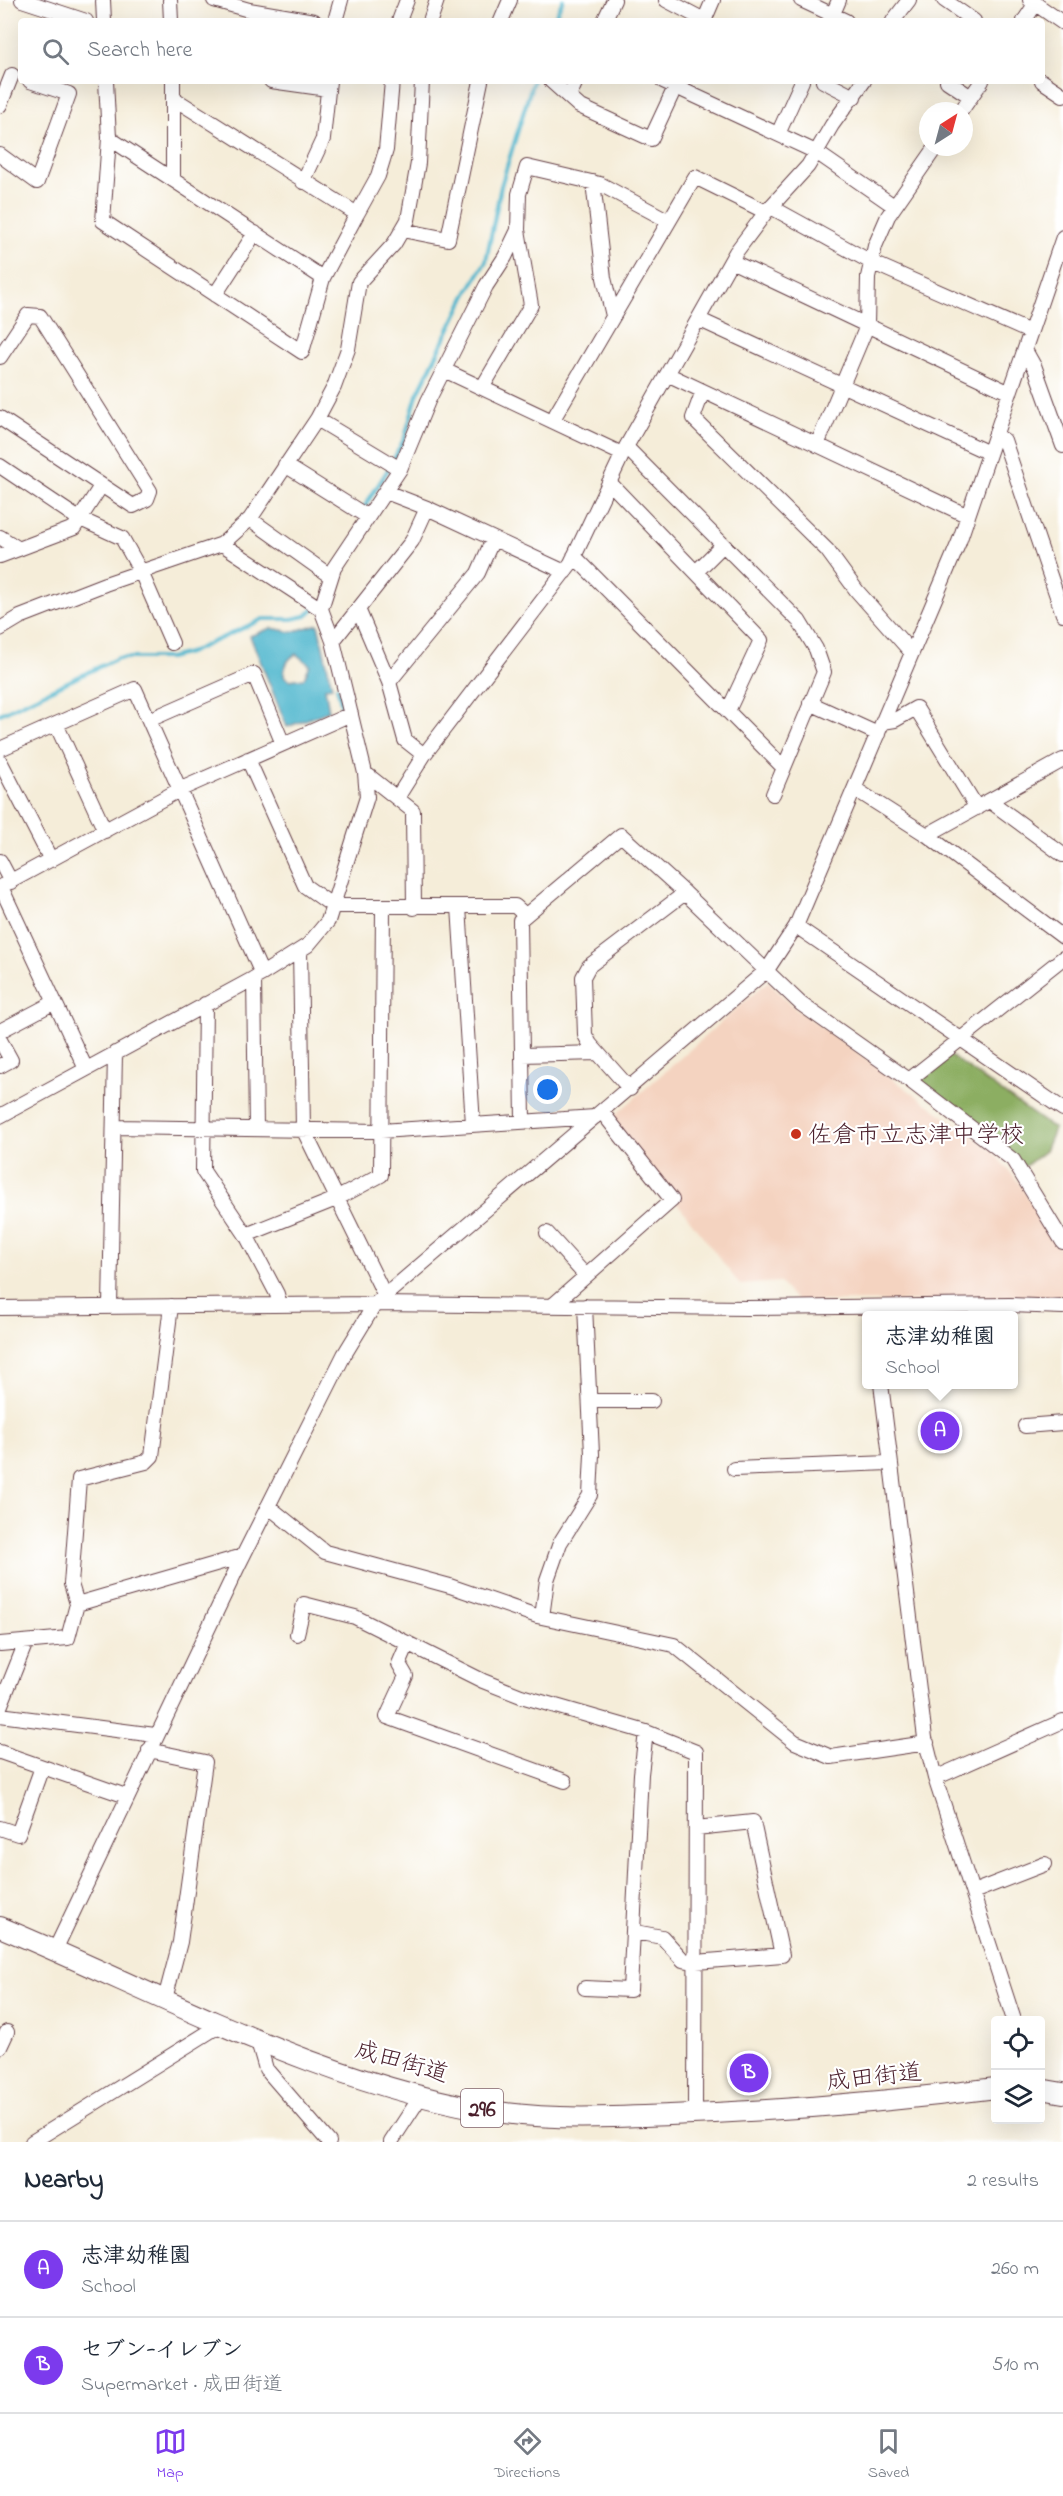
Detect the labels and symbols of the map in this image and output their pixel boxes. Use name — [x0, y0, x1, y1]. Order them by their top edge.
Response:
north arrow — [919, 102, 973, 156]
your location — [533, 1075, 562, 1104]
place label: 佐倉市立志津中学校 — [808, 1119, 1024, 1154]
marker: 佐倉市立志津中学校 — [789, 1127, 803, 1141]
pin: A — [920, 1408, 960, 1454]
street label: 成田街道 — [350, 2033, 452, 2093]
pin: B — [730, 2050, 768, 2096]
street label: 成田街道 — [825, 2056, 924, 2101]
road number: 296 — [461, 2089, 503, 2127]

